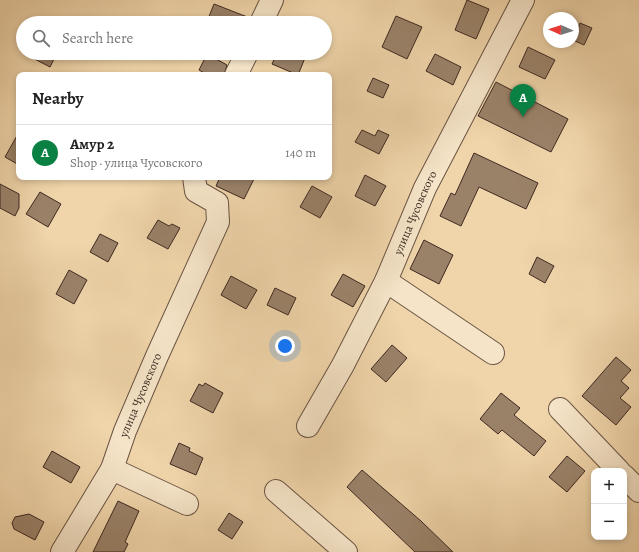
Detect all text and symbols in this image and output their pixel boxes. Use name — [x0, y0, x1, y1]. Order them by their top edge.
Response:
north arrow — [543, 12, 579, 48]
search box — [16, 16, 332, 60]
icon: search — [30, 27, 52, 49]
text: Search here — [62, 28, 133, 48]
pin: A — [510, 84, 536, 117]
text: Nearby — [32, 87, 83, 110]
text: Амур 2 — [70, 134, 114, 154]
text: A — [41, 144, 49, 161]
text: 140 m — [285, 144, 316, 161]
text: Shop · улица Чусовского — [70, 154, 202, 171]
street label: улица Чусовского — [390, 168, 441, 258]
your location — [275, 336, 295, 356]
street label: улица Чусовского — [115, 350, 165, 440]
map controls — [591, 468, 627, 540]
button: + — [591, 468, 627, 504]
button: − — [591, 504, 627, 540]

